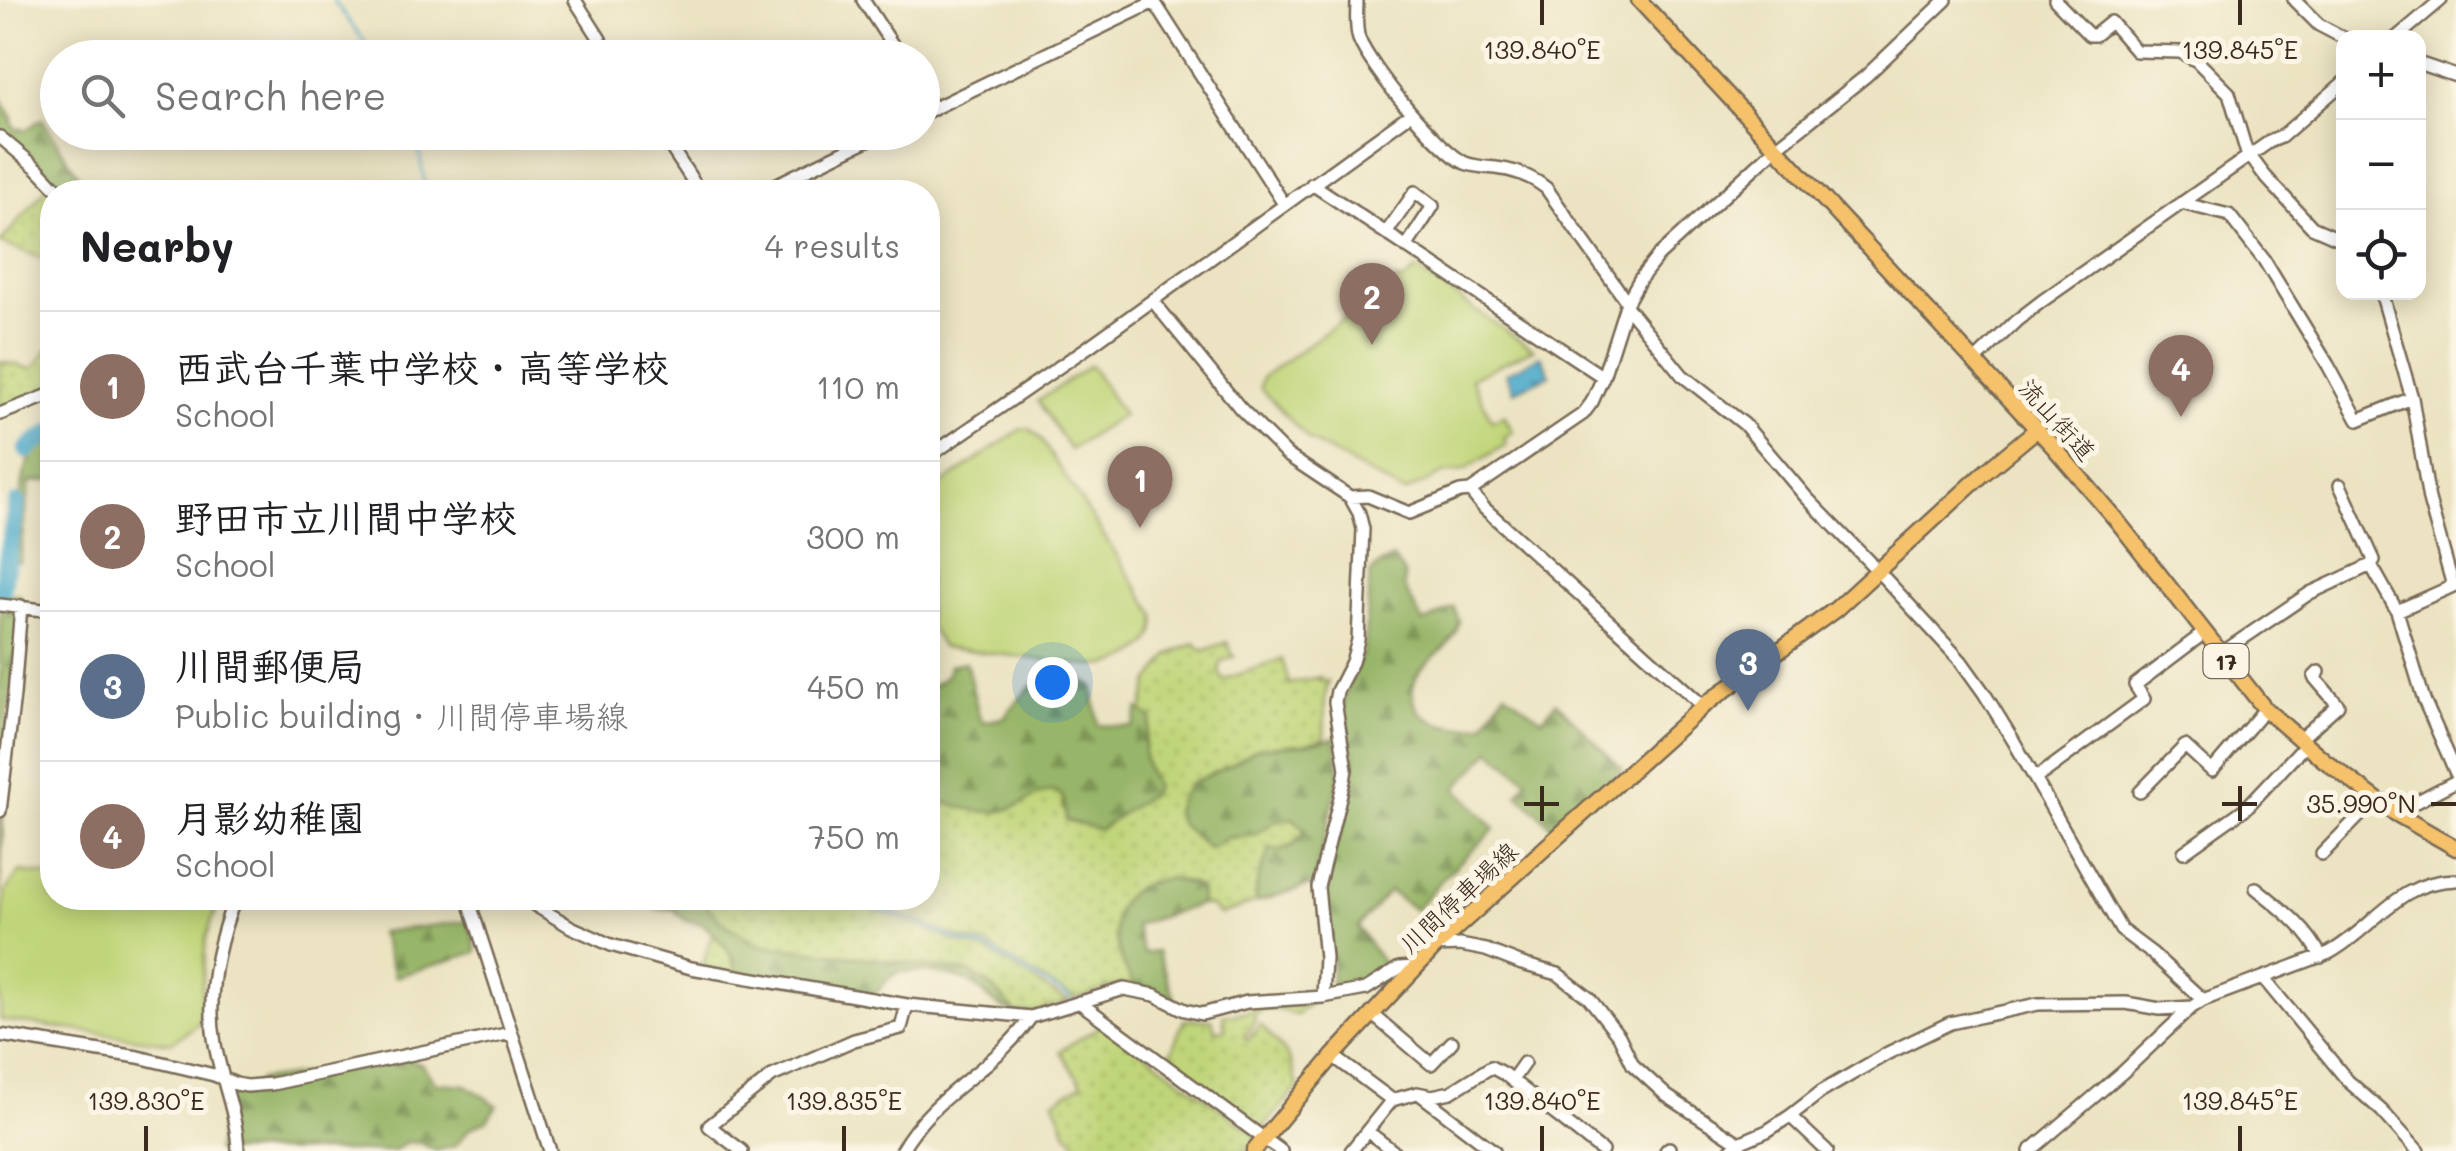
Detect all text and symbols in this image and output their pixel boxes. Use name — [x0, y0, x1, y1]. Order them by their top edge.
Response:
map controls — [2336, 30, 2426, 300]
button: + — [2336, 30, 2426, 120]
text: 139.840°E — [1483, 33, 1601, 65]
text: 139.845°E — [2182, 33, 2298, 65]
search box — [40, 40, 940, 150]
icon: search — [75, 68, 130, 123]
text: Search here — [155, 70, 386, 120]
button: − — [2336, 120, 2426, 210]
button: locate — [2336, 210, 2426, 300]
text: Nearby — [80, 218, 234, 273]
text: 4 results — [764, 224, 900, 266]
pin: 2 — [1340, 262, 1404, 345]
pin: 4 — [2148, 334, 2214, 417]
text: 西武台千葉中学校・高等学校 — [175, 342, 669, 392]
text: 1 — [105, 365, 120, 407]
text: 110 m — [816, 365, 900, 407]
street label: 流山街道 — [2013, 371, 2103, 467]
text: School — [175, 393, 276, 435]
pin: 1 — [1108, 446, 1172, 528]
text: 野田市立川間中学校 — [175, 492, 517, 542]
text: 2 — [104, 515, 121, 557]
text: 300 m — [806, 515, 900, 557]
text: School — [175, 543, 276, 585]
pin: 3 — [1716, 628, 1780, 711]
text: 川間郵便局 — [175, 640, 365, 690]
road number: 17 — [2204, 644, 2248, 678]
your location — [1027, 657, 1078, 708]
text: 3 — [103, 665, 122, 707]
text: 450 m — [807, 665, 900, 707]
text: Public building · 川間停車場線 — [175, 694, 628, 736]
text: 35.990°N — [2306, 787, 2416, 819]
text: 月影幼稚園 — [175, 792, 365, 842]
text: 4 — [102, 815, 123, 857]
text: 750 m — [808, 815, 900, 857]
street label: 川間停車場線 — [1392, 834, 1524, 960]
text: School — [175, 843, 276, 885]
text: 139.830°E — [87, 1084, 205, 1116]
text: 139.835°E — [786, 1084, 902, 1116]
text: 139.840°E — [1483, 1084, 1601, 1116]
text: 139.845°E — [2182, 1084, 2298, 1116]

